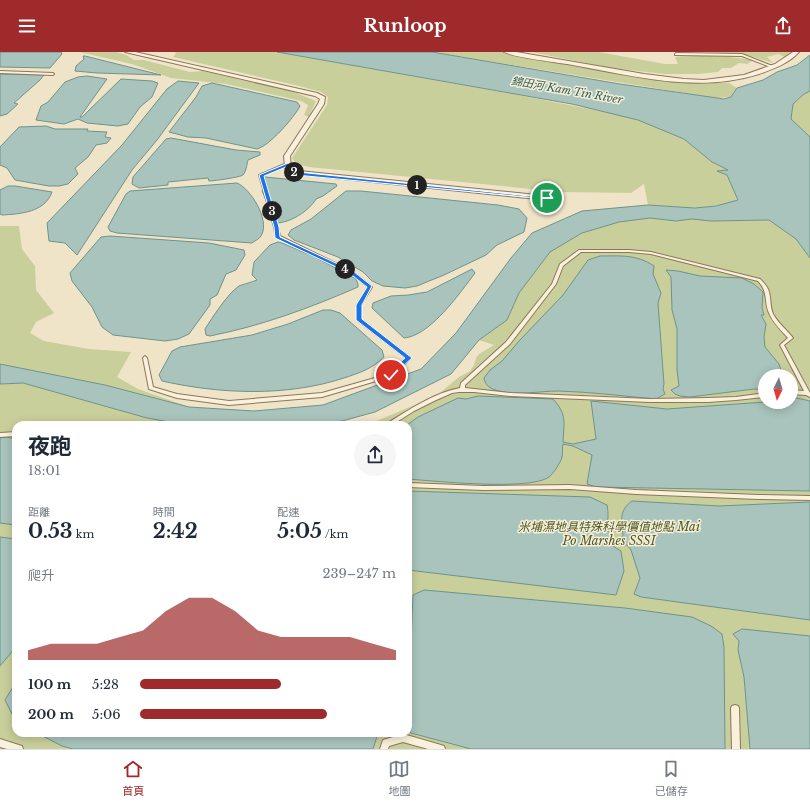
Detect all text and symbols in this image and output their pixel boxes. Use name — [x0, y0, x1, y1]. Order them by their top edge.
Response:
icon: menu — [16, 15, 38, 37]
text: Runloop — [363, 15, 447, 37]
icon: share — [772, 15, 794, 37]
water label: 錦田河 Kam Tin River — [510, 73, 625, 107]
pin: 2 — [284, 162, 304, 182]
text: 2 — [290, 165, 298, 179]
pin: 1 — [407, 175, 427, 195]
text: 1 — [415, 178, 419, 192]
pin — [530, 181, 564, 215]
icon: arrive — [536, 187, 558, 209]
pin: 3 — [262, 201, 282, 221]
text: 3 — [268, 204, 276, 218]
pin: 4 — [335, 259, 355, 279]
text: 4 — [341, 262, 349, 276]
pin — [374, 358, 408, 392]
icon: check — [380, 364, 402, 386]
north arrow — [758, 369, 798, 409]
map controls — [758, 369, 798, 409]
text: 夜跑 — [28, 433, 72, 460]
button: share — [354, 434, 396, 476]
text: 18:01 — [28, 462, 60, 479]
text: 距離 — [28, 505, 50, 519]
text: 時間 — [153, 505, 175, 519]
text: 配速 — [277, 505, 299, 519]
text: 0.53 — [28, 519, 73, 543]
text: 2:42 — [153, 519, 198, 543]
text: 5:05 — [277, 519, 322, 543]
park label: 米埔濕地具特殊科學價值地點 Mai Po Marshes SSSI — [518, 519, 701, 548]
text: km — [73, 527, 94, 541]
text: /km — [322, 527, 348, 541]
text: 239–247 m — [322, 565, 396, 582]
text: 爬升 — [28, 567, 54, 584]
text: 100 m — [28, 676, 71, 693]
text: 5:28 — [92, 676, 119, 693]
text: 200 m — [28, 706, 74, 723]
text: 5:06 — [92, 706, 121, 723]
tab: 首頁 — [122, 758, 144, 798]
tab: 地圖 — [388, 758, 410, 798]
tab: 已儲存 — [655, 758, 688, 798]

